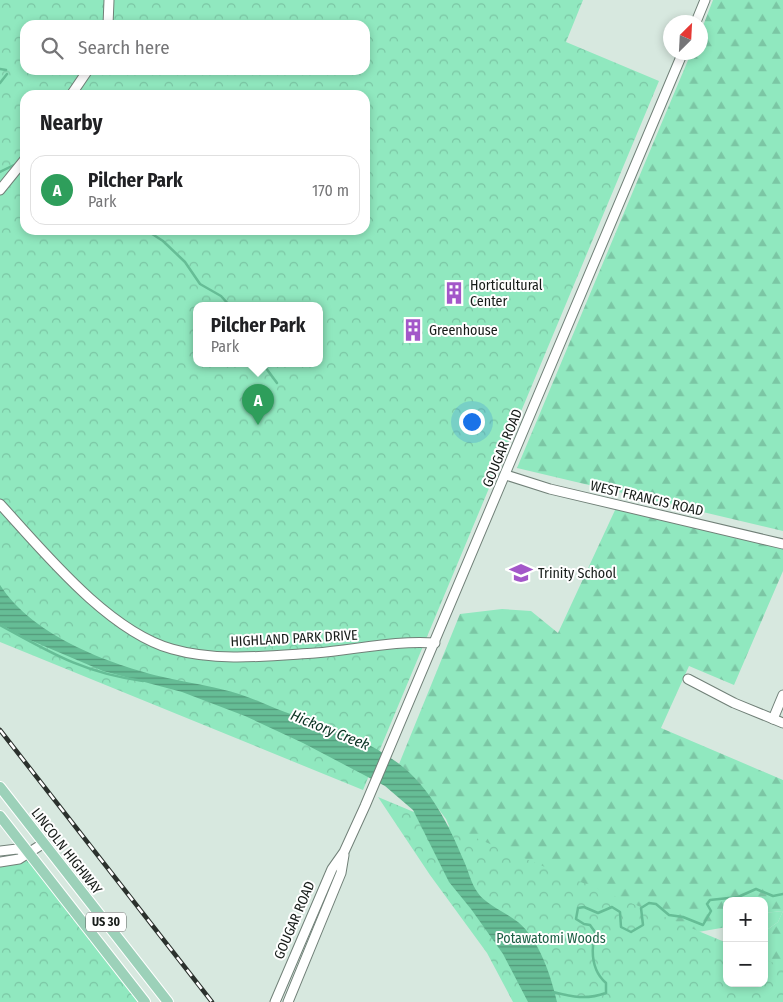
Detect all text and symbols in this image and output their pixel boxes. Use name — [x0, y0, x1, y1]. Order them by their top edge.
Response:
north arrow — [663, 15, 708, 60]
search box — [20, 20, 370, 75]
icon: search — [38, 34, 66, 62]
text: Search here — [78, 36, 170, 59]
text: Nearby — [40, 110, 102, 136]
text: Pilcher Park — [88, 169, 183, 192]
text: A — [53, 181, 61, 200]
text: 170 m — [312, 181, 349, 200]
text: Park — [88, 192, 116, 211]
place label: Horticultural Center — [470, 277, 543, 310]
building icon: Horticultural Center — [441, 280, 467, 306]
popup — [193, 302, 323, 367]
text: Pilcher Park — [211, 314, 305, 337]
building icon: Greenhouse — [400, 317, 426, 343]
place label: Greenhouse — [429, 322, 498, 339]
text: Park — [211, 337, 239, 356]
pin: A — [242, 384, 274, 425]
street label: GOUGAR ROAD — [479, 407, 526, 490]
your location — [459, 409, 485, 435]
street label: WEST FRANCIS ROAD — [589, 477, 705, 520]
school or university icon: Trinity School — [508, 560, 534, 586]
place label: Trinity School — [538, 565, 616, 582]
street label: HIGHLAND PARK DRIVE — [230, 627, 359, 650]
water label: Hickory Creek — [288, 706, 373, 754]
street label: LINCOLN HIGHWAY — [28, 805, 106, 898]
street label: GOUGAR ROAD — [270, 879, 319, 962]
map controls — [723, 897, 768, 987]
button: + — [723, 897, 768, 942]
road number: US 30 — [86, 912, 126, 932]
park label: Potawatomi Woods — [496, 930, 606, 947]
button: − — [723, 942, 768, 987]

